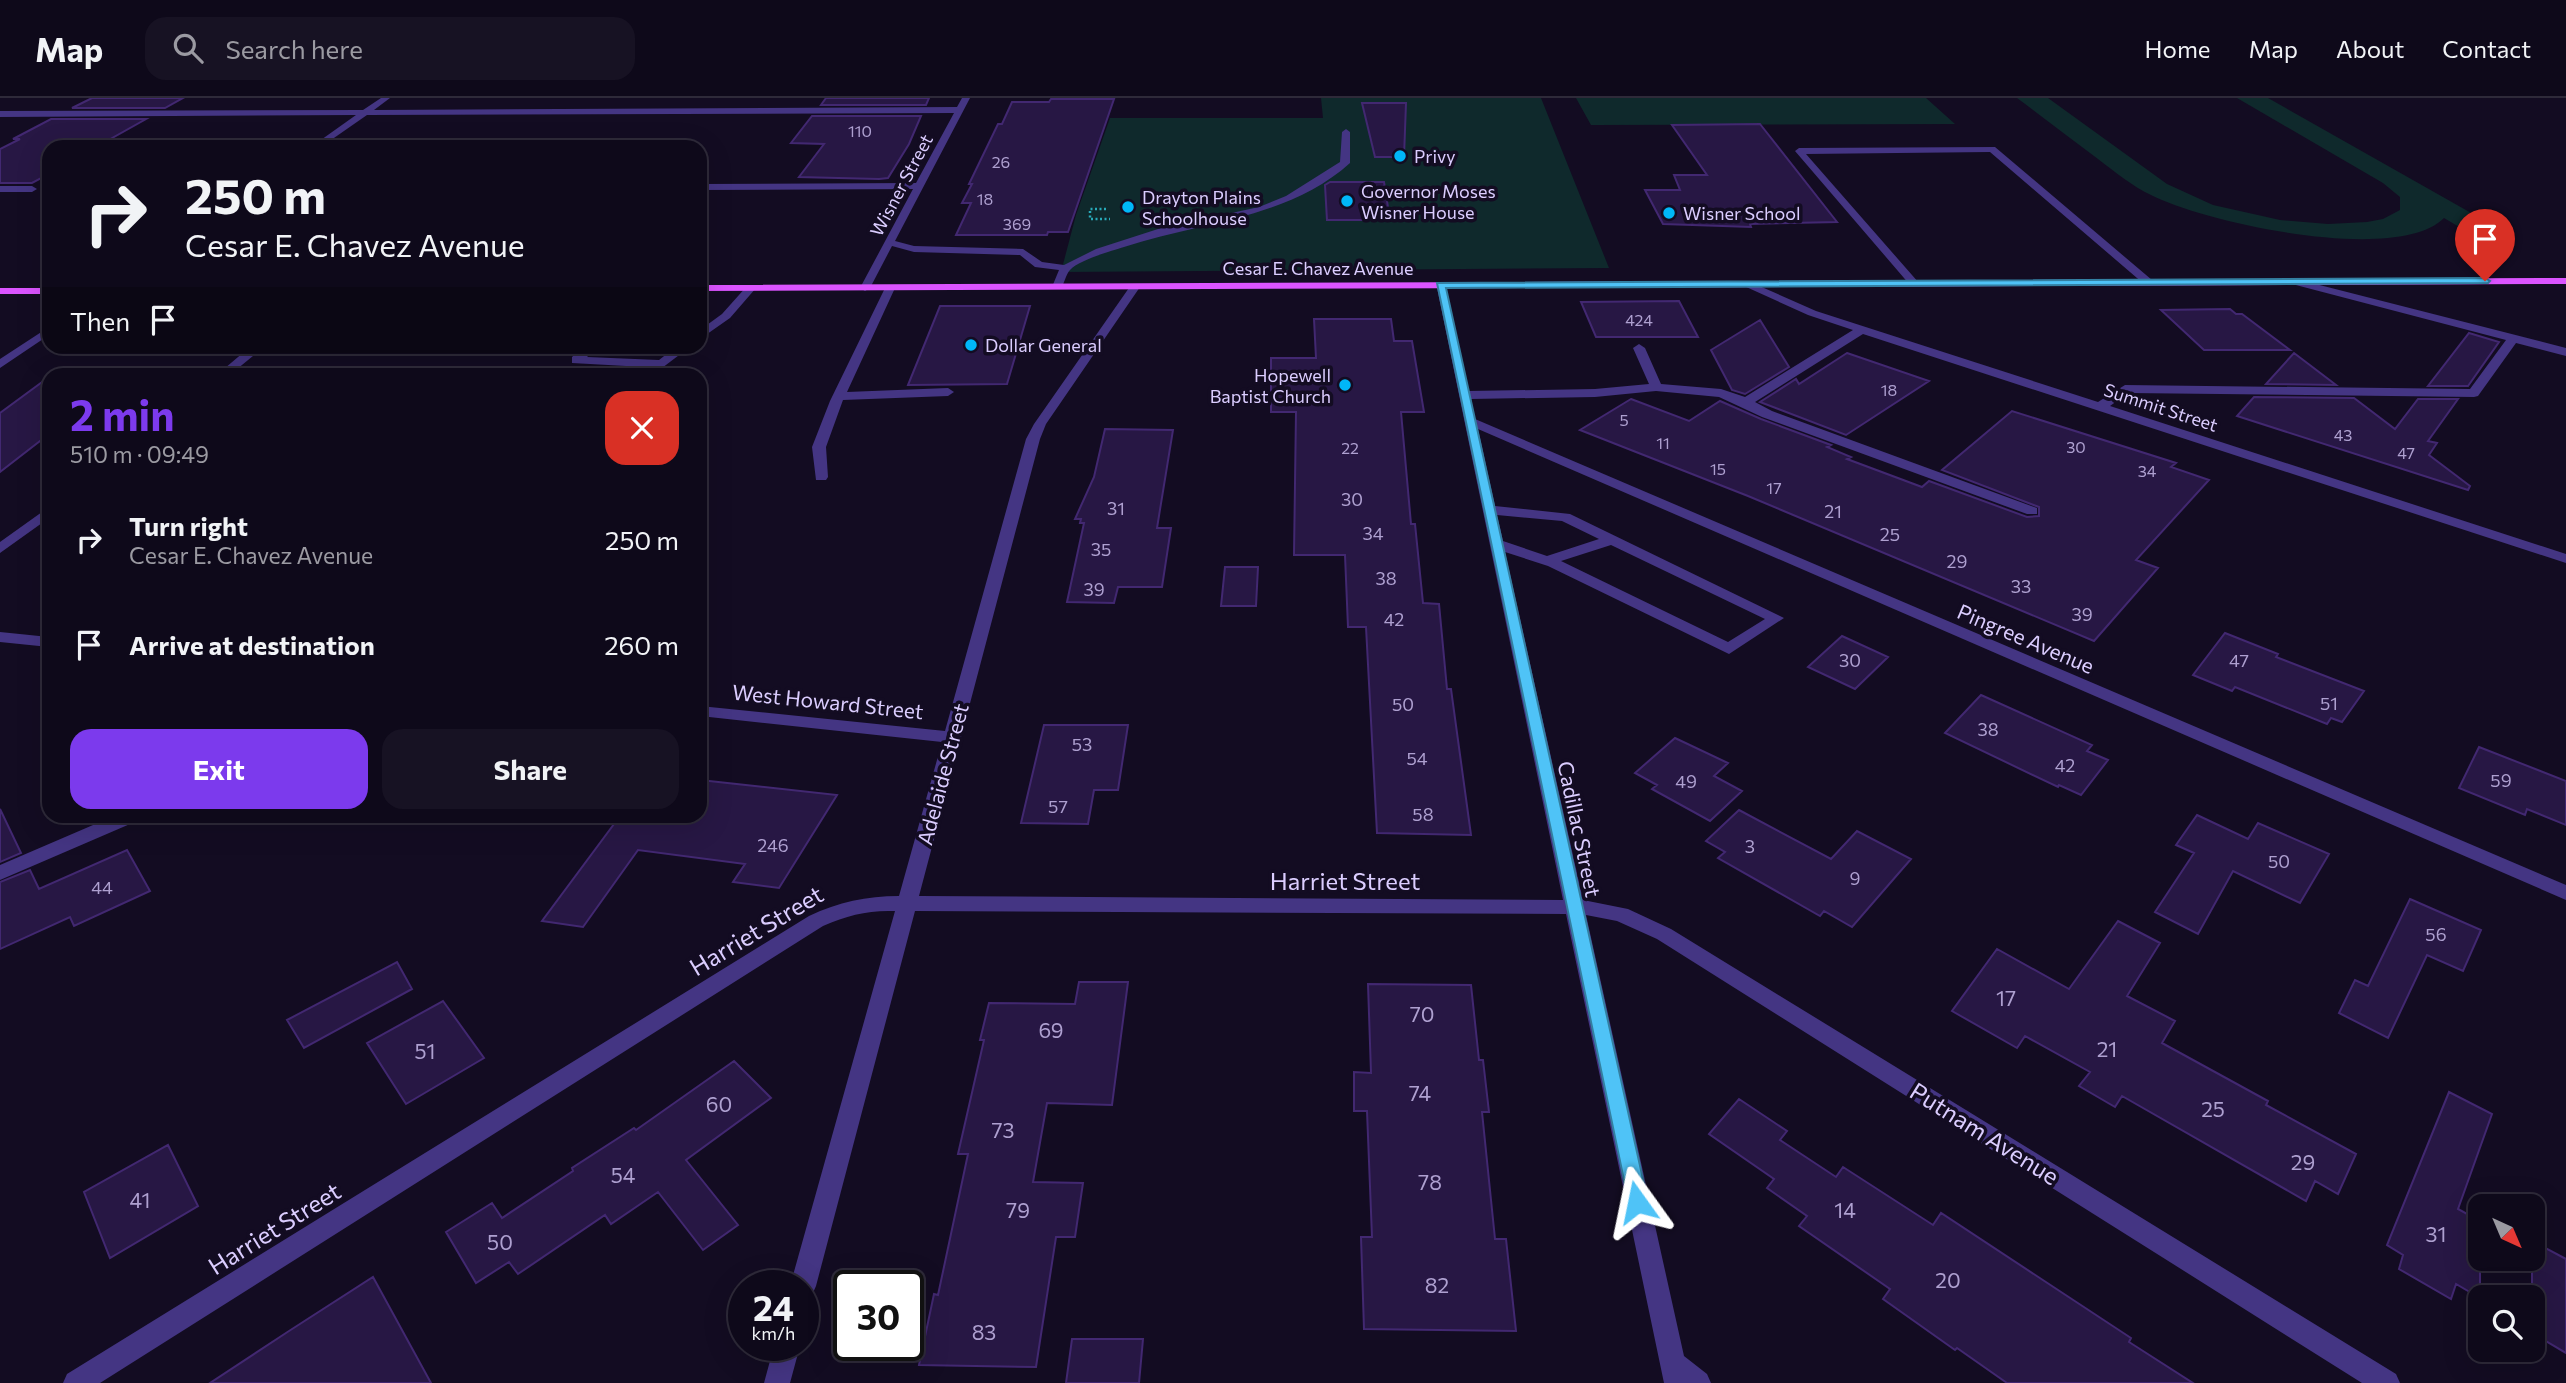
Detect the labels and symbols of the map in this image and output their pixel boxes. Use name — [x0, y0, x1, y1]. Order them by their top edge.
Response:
house number: 110 — [848, 121, 872, 140]
street label: Wisner Street — [865, 130, 937, 240]
place label: Privy — [1414, 145, 1456, 167]
marker: Privy — [1392, 148, 1408, 164]
house number: 26 — [992, 152, 1010, 171]
place label: Governor Moses Wisner House — [1361, 180, 1496, 223]
place label: Drayton Plains Schoolhouse — [1142, 186, 1261, 229]
house number: 18 — [977, 189, 993, 208]
marker: Governor Moses Wisner House — [1339, 193, 1355, 209]
marker: Drayton Plains Schoolhouse — [1120, 199, 1136, 215]
place label: Wisner School — [1683, 202, 1800, 224]
marker: Wisner School — [1661, 205, 1677, 221]
pin — [2455, 209, 2515, 281]
house number: 369 — [1003, 214, 1031, 233]
street label: Cesar E. Chavez Avenue — [1222, 257, 1414, 279]
house number: 424 — [1625, 310, 1653, 329]
place label: Dollar General — [985, 334, 1102, 356]
marker: Dollar General — [963, 337, 979, 353]
place label: Hopewell Baptist Church — [1210, 364, 1331, 407]
marker: Hopewell Baptist Church — [1337, 377, 1353, 393]
street label: Summit Street — [2101, 378, 2221, 436]
house number: 18 — [1881, 380, 1897, 399]
house number: 5 — [1619, 410, 1629, 429]
house number: 43 — [2334, 425, 2352, 444]
house number: 11 — [1656, 433, 1670, 452]
house number: 30 — [2066, 437, 2086, 456]
house number: 22 — [1341, 438, 1359, 457]
house number: 47 — [2397, 443, 2415, 462]
house number: 15 — [1710, 459, 1726, 478]
house number: 34 — [2138, 461, 2157, 480]
house number: 17 — [1766, 478, 1782, 497]
house number: 30 — [1341, 488, 1363, 510]
house number: 31 — [1107, 497, 1125, 519]
house number: 21 — [1824, 500, 1842, 522]
house number: 34 — [1362, 522, 1384, 544]
house number: 25 — [1880, 523, 1900, 545]
house number: 35 — [1091, 538, 1111, 560]
house number: 29 — [1947, 550, 1967, 572]
house number: 38 — [1375, 567, 1397, 589]
house number: 33 — [2011, 575, 2031, 597]
house number: 39 — [1083, 578, 1105, 600]
street label: Pingree Avenue — [1954, 598, 2098, 678]
house number: 39 — [2071, 603, 2093, 625]
house number: 42 — [1384, 608, 1404, 630]
house number: 30 — [1839, 649, 1861, 671]
house number: 47 — [2229, 649, 2249, 671]
street label: West Howard Street — [731, 679, 925, 723]
house number: 51 — [2320, 692, 2338, 714]
house number: 50 — [1392, 693, 1414, 715]
street label: Adelaide Street — [911, 700, 973, 848]
house number: 38 — [1977, 718, 1999, 740]
house number: 53 — [1072, 733, 1092, 755]
house number: 54 — [1406, 747, 1428, 769]
house number: 42 — [2055, 754, 2075, 776]
street label: Cadillac Street — [1553, 759, 1607, 899]
house number: 59 — [2490, 769, 2512, 791]
house number: 49 — [1675, 770, 1697, 792]
house number: 57 — [1048, 795, 1068, 817]
house number: 58 — [1412, 803, 1434, 825]
house number: 246 — [757, 834, 789, 856]
house number: 3 — [1745, 835, 1755, 857]
house number: 50 — [2268, 850, 2290, 872]
street label: Harriet Street — [1270, 866, 1420, 895]
house number: 9 — [1850, 867, 1860, 889]
house number: 44 — [91, 876, 113, 898]
street label: Harriet Street — [684, 879, 828, 981]
house number: 56 — [2425, 923, 2447, 945]
house number: 17 — [1996, 985, 2016, 1010]
house number: 70 — [1410, 1001, 1434, 1026]
house number: 69 — [1038, 1017, 1064, 1042]
house number: 21 — [2097, 1036, 2117, 1061]
house number: 51 — [414, 1038, 436, 1063]
street label: Putnam Avenue — [1905, 1076, 2065, 1190]
house number: 74 — [1409, 1080, 1432, 1105]
house number: 60 — [706, 1091, 732, 1116]
house number: 25 — [2201, 1096, 2225, 1121]
house number: 73 — [991, 1117, 1015, 1142]
house number: 29 — [2291, 1149, 2315, 1174]
house number: 54 — [611, 1162, 636, 1187]
position arrow — [1600, 1165, 1674, 1239]
house number: 78 — [1418, 1169, 1442, 1194]
street label: Harriet Street — [202, 1176, 346, 1280]
house number: 41 — [130, 1187, 150, 1212]
north arrow — [2468, 1194, 2544, 1270]
house number: 79 — [1006, 1197, 1030, 1222]
house number: 14 — [1834, 1197, 1856, 1222]
house number: 31 — [2426, 1221, 2446, 1246]
house number: 50 — [487, 1229, 513, 1254]
house number: 20 — [1935, 1267, 1961, 1292]
speed limit sign: 30 — [833, 1270, 924, 1361]
house number: 82 — [1425, 1272, 1449, 1297]
house number: 83 — [972, 1319, 996, 1344]

